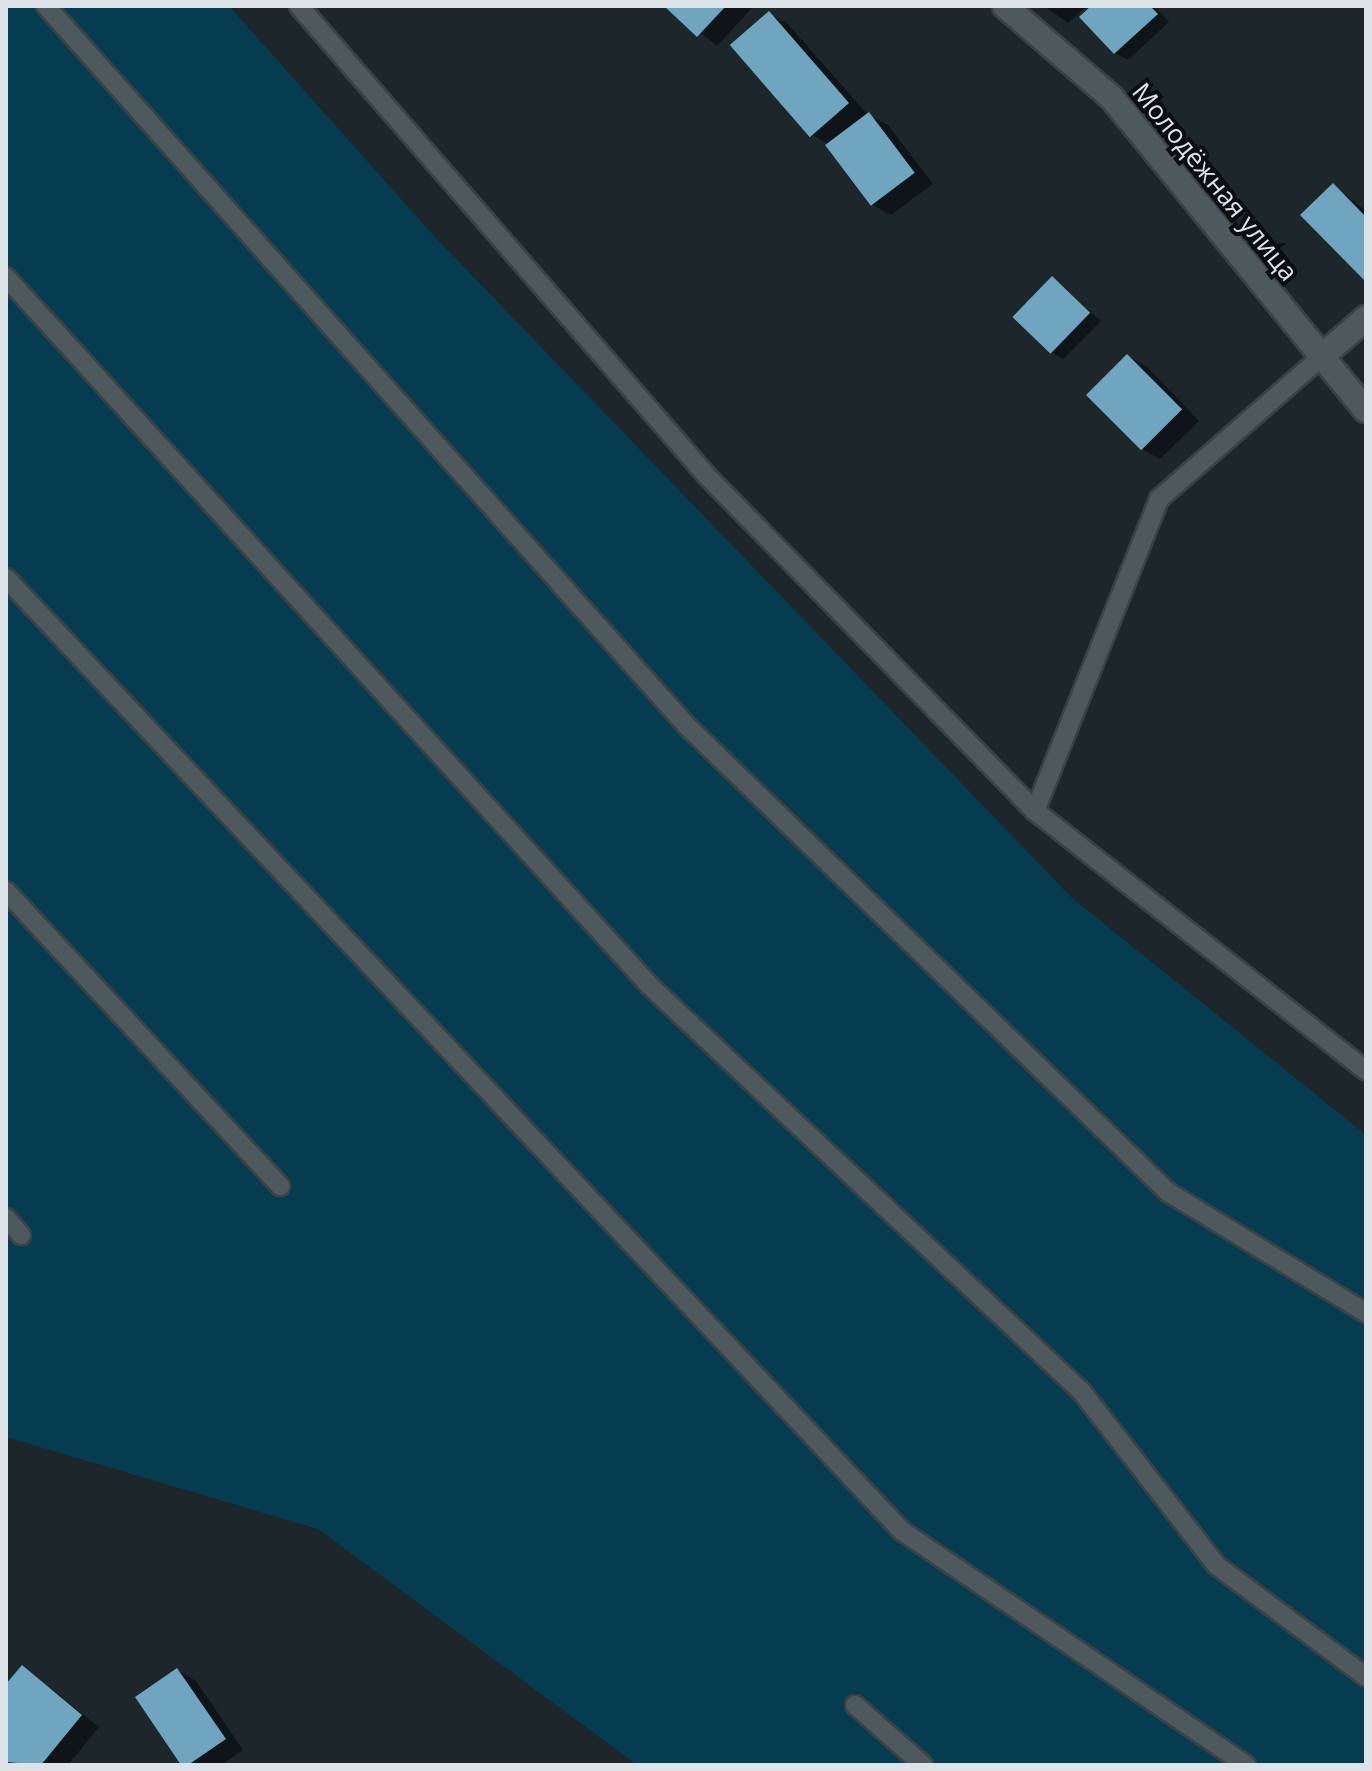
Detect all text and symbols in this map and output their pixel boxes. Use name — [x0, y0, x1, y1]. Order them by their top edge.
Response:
street label: Молодёжная улица — [1126, 77, 1304, 287]

